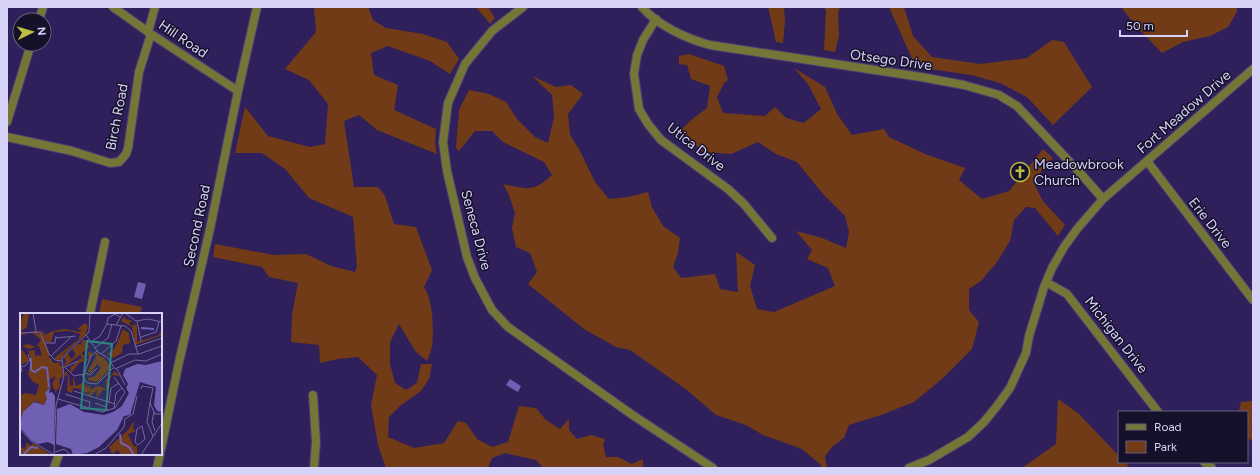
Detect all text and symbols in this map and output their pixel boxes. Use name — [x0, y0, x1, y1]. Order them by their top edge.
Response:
north arrow — [12, 12, 52, 52]
scale bar — [1120, 12, 1187, 38]
street label: Hill Road — [155, 16, 211, 62]
text: 50 m — [1126, 19, 1154, 33]
text: N — [35, 26, 48, 36]
street label: Otsego Drive — [849, 46, 933, 74]
street label: Fort Meadow Drive — [1134, 66, 1235, 157]
street label: Birch Road — [102, 82, 132, 152]
street label: Utica Drive — [664, 119, 729, 175]
place label: Meadowbrook Church — [1034, 156, 1124, 189]
church icon: Meadowbrook Church — [1009, 161, 1031, 183]
street label: Second Road — [180, 183, 214, 269]
street label: Seneca Drive — [457, 188, 495, 272]
street label: Erie Drive — [1185, 194, 1235, 252]
street label: Michigan Drive — [1081, 293, 1151, 377]
inset map — [20, 313, 162, 455]
legend — [1118, 411, 1248, 463]
text: Road — [1154, 420, 1182, 434]
text: Park — [1154, 440, 1177, 454]

